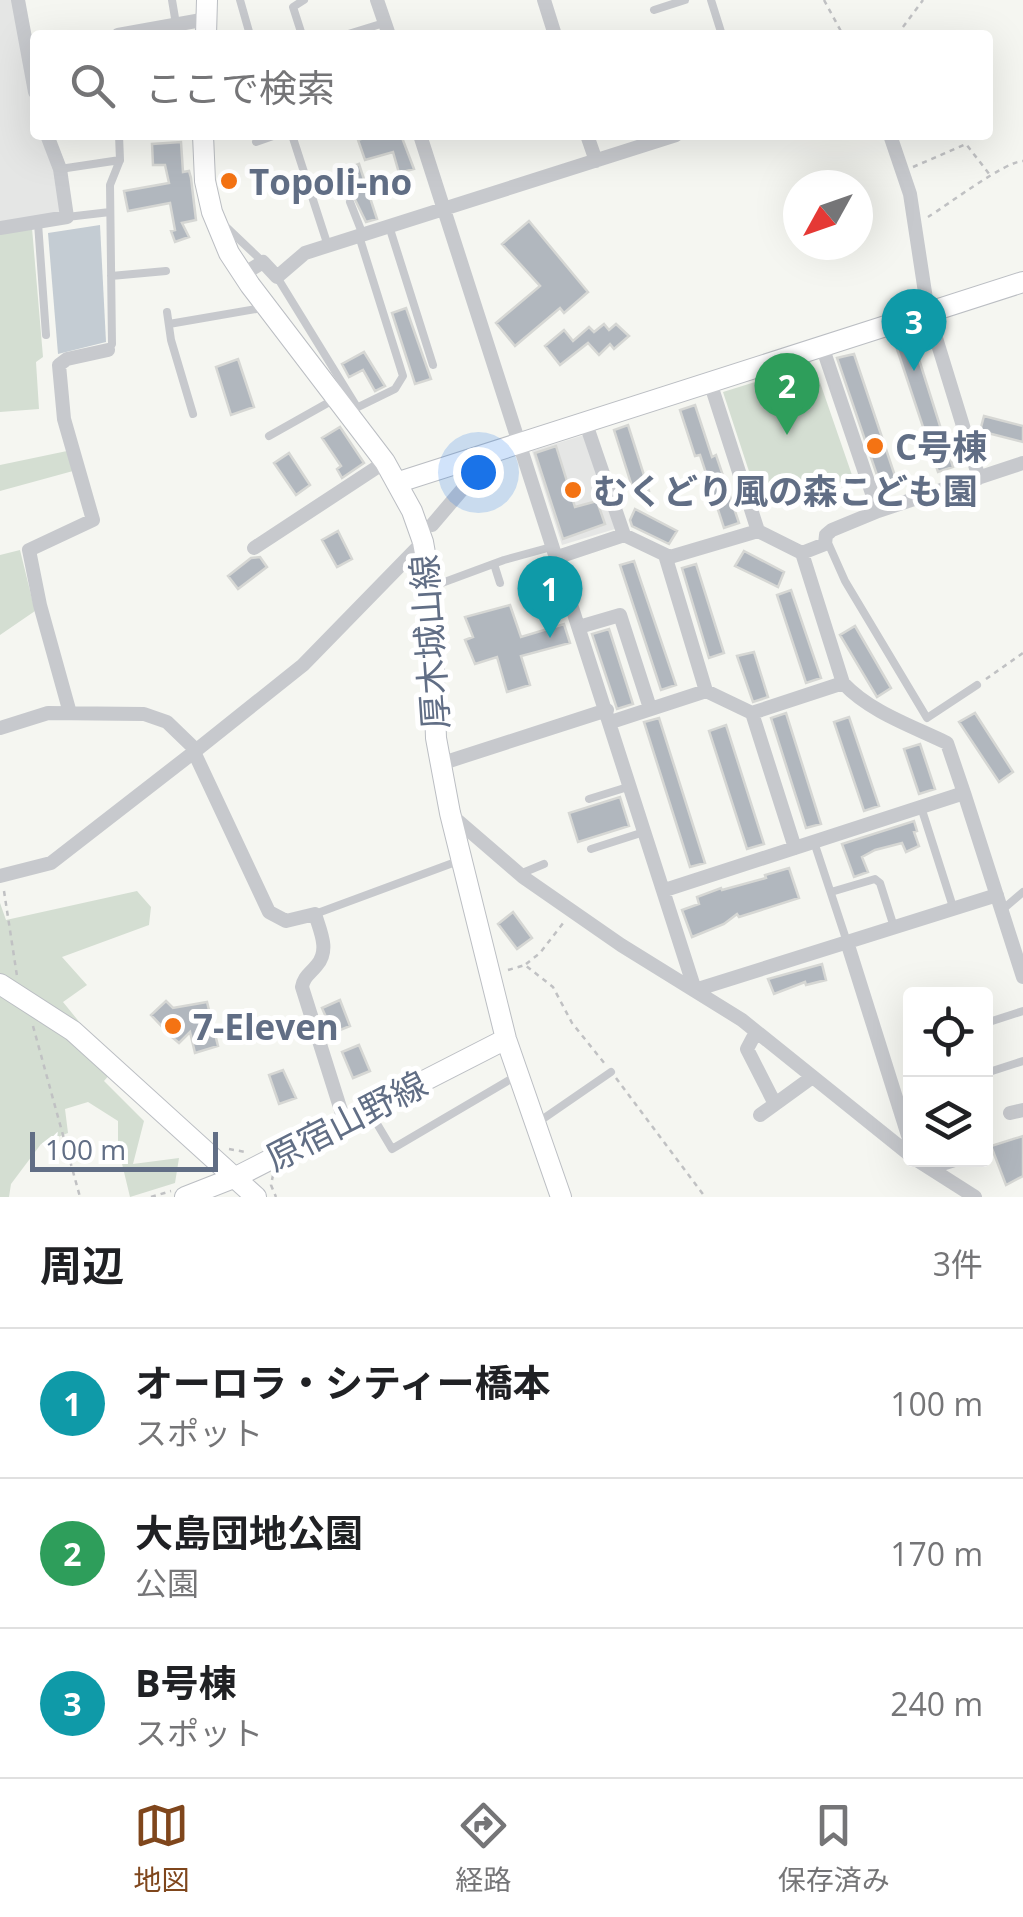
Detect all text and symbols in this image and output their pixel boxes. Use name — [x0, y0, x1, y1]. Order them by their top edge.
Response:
search box — [30, 30, 993, 140]
icon: search — [65, 58, 120, 113]
text: ここで検索 — [145, 61, 335, 113]
place label: Topoli-no — [249, 158, 412, 205]
marker: Topoli-no — [218, 170, 240, 192]
north arrow — [783, 170, 873, 260]
pin: 3 — [882, 288, 946, 371]
pin: 2 — [754, 352, 820, 435]
place label: C号棟 — [895, 423, 987, 470]
marker: C号棟 — [864, 435, 886, 457]
your location — [453, 447, 504, 498]
place label: むくどり風の森こども園 — [593, 467, 978, 514]
marker: むくどり風の森こども園 — [562, 479, 584, 501]
street label: 厚木城山線 — [399, 553, 459, 731]
pin: 1 — [518, 556, 582, 638]
map controls — [903, 987, 993, 1167]
button: locate — [903, 987, 993, 1077]
place label: 7-Eleven — [193, 1003, 339, 1050]
marker: 7-Eleven — [162, 1015, 184, 1037]
street label: 原宿山野線 — [257, 1059, 435, 1181]
button: layers — [903, 1077, 993, 1167]
scale bar — [30, 1127, 218, 1172]
text: 100 m — [45, 1130, 126, 1168]
text: 周辺 — [40, 1236, 124, 1293]
text: 3件 — [933, 1242, 983, 1285]
text: オーロラ・シティー橋本 — [135, 1356, 551, 1408]
text: 1 — [63, 1382, 82, 1425]
text: 100 m — [890, 1382, 983, 1425]
text: スポット — [135, 1411, 263, 1454]
text: 大島団地公園 — [135, 1506, 363, 1558]
text: 2 — [63, 1532, 82, 1575]
text: 170 m — [890, 1532, 983, 1575]
text: 公園 — [135, 1561, 199, 1604]
text: B号棟 — [135, 1656, 237, 1708]
text: 3 — [63, 1682, 82, 1725]
text: 240 m — [890, 1682, 983, 1725]
text: スポット — [135, 1711, 263, 1754]
tab: 地図 — [133, 1798, 189, 1898]
tab: 経路 — [455, 1798, 512, 1898]
tab: 保存済み — [778, 1798, 890, 1898]

